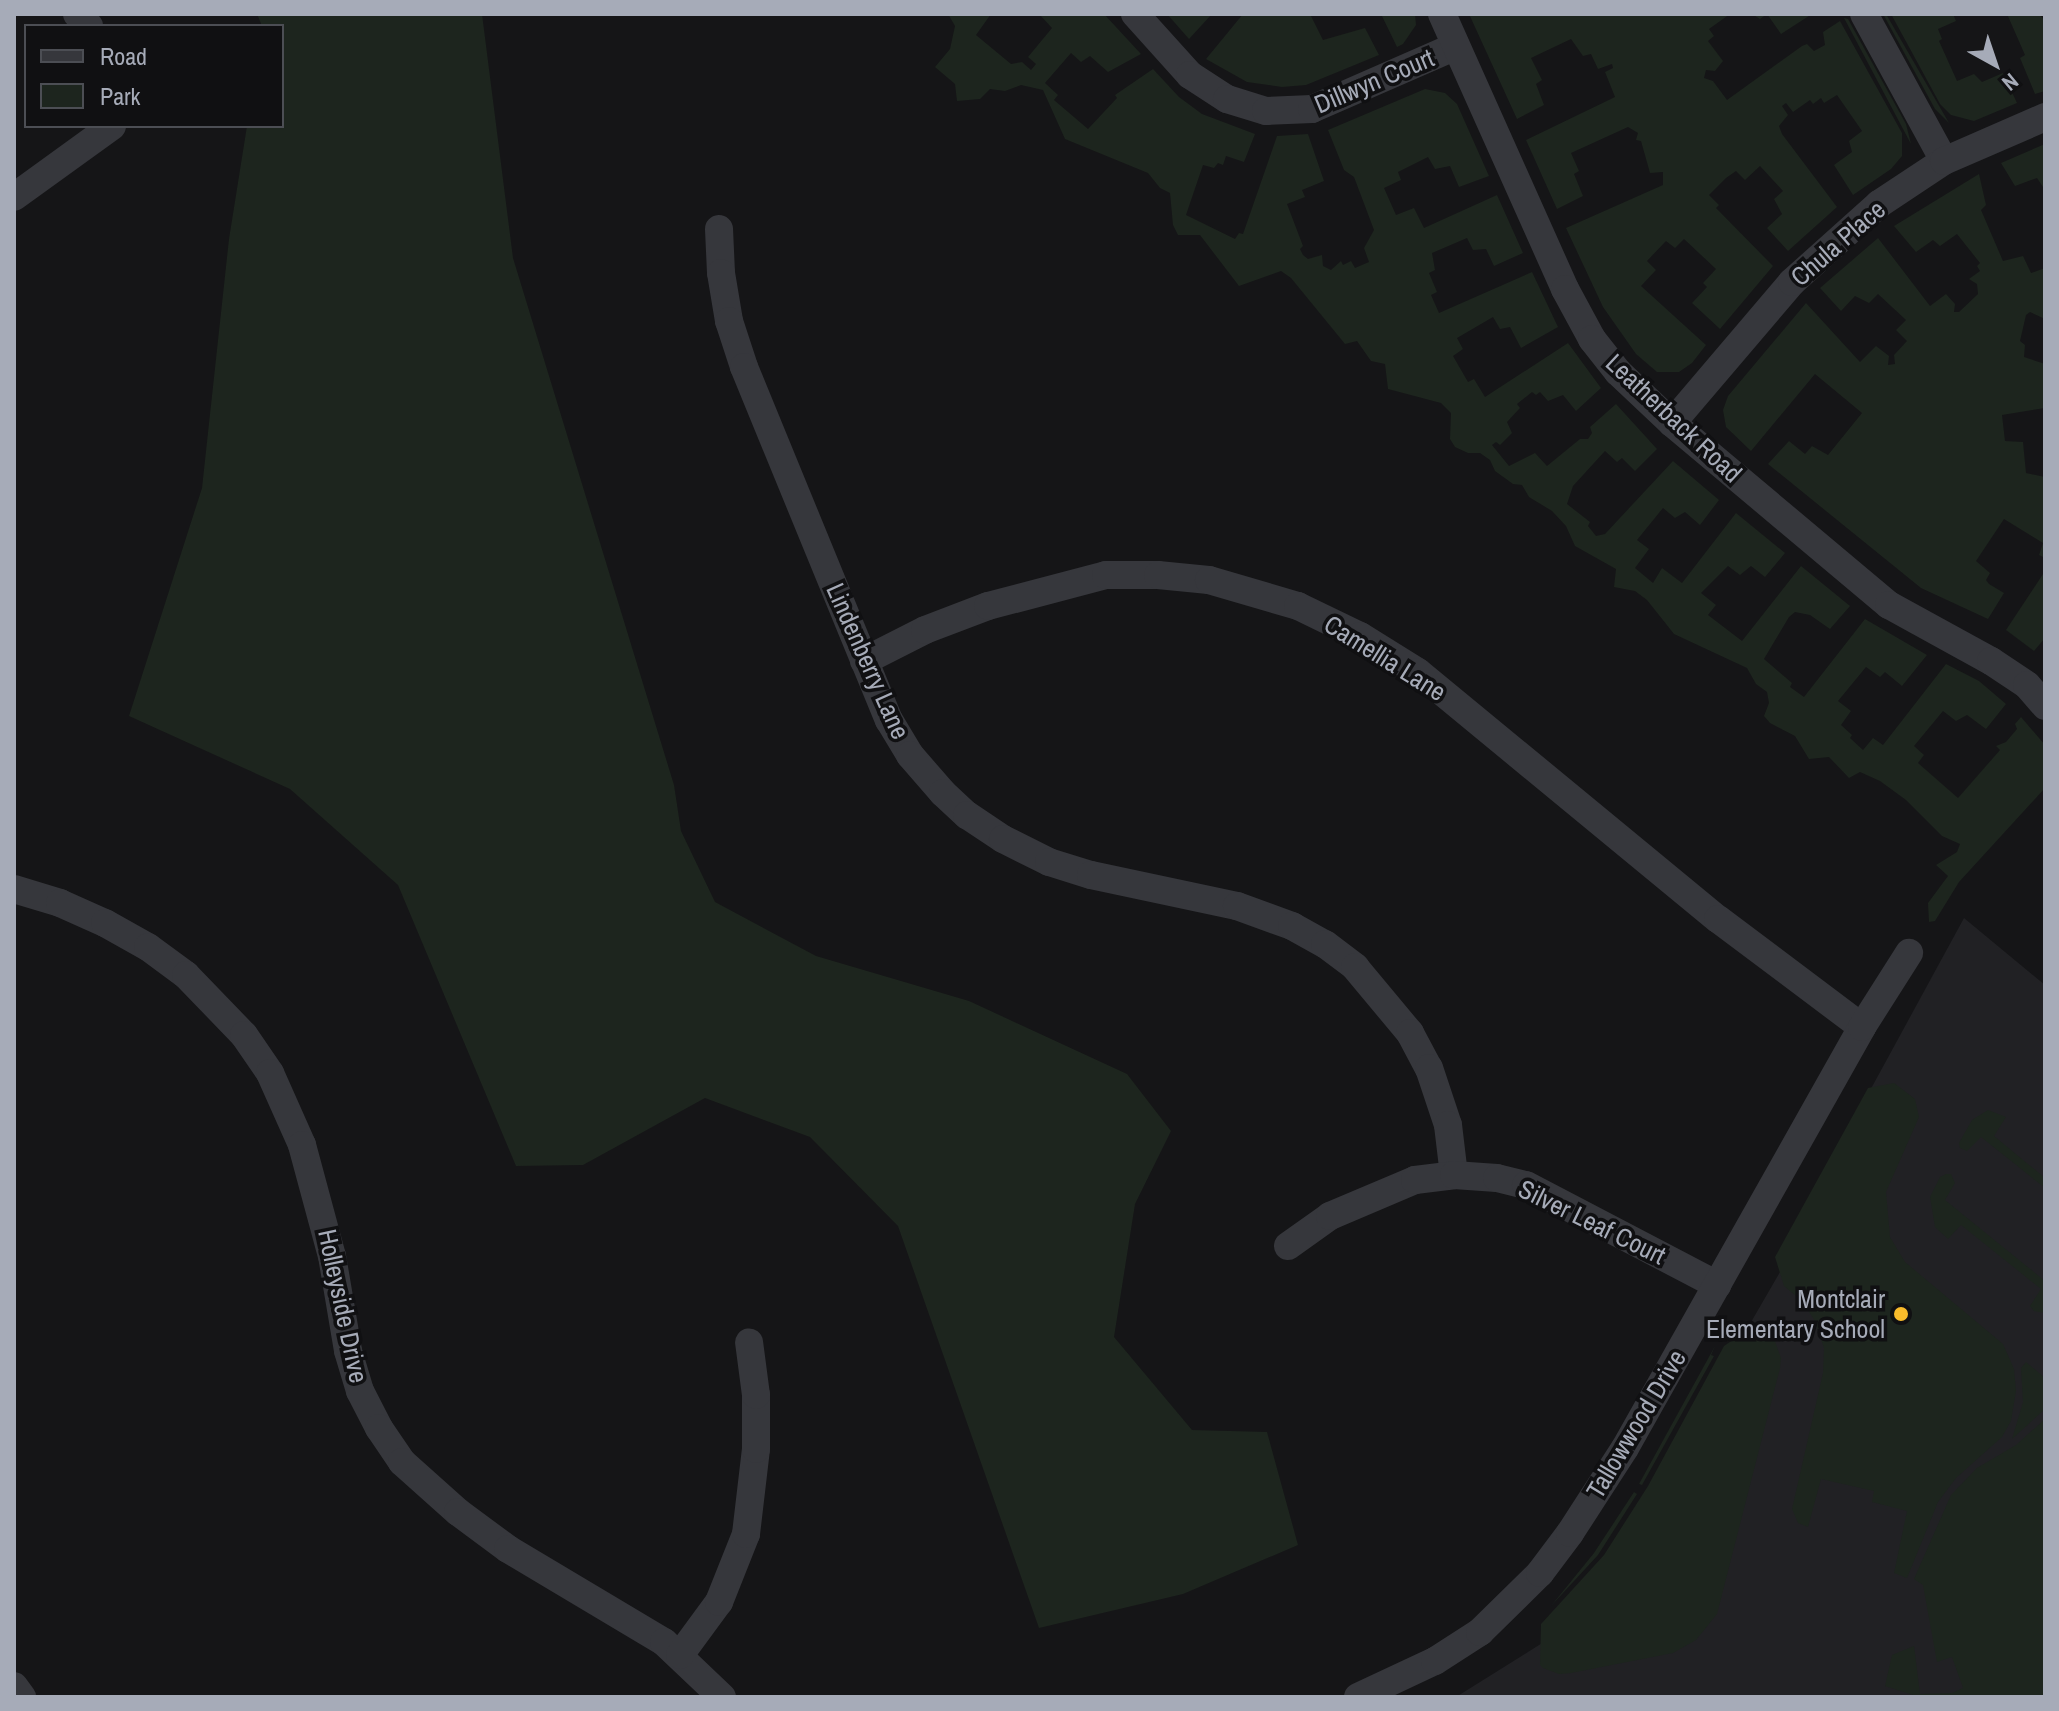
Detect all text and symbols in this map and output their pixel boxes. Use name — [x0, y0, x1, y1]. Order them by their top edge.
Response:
legend — [24, 24, 284, 128]
north arrow — [1955, 24, 2035, 104]
text: Road — [100, 40, 147, 72]
street label: Dillwyn Court — [1310, 42, 1438, 120]
text: N — [1996, 67, 2025, 98]
text: Park — [100, 80, 140, 112]
street label: Chula Place — [1784, 194, 1892, 292]
street label: Leatherback Road — [1600, 347, 1748, 489]
street label: Lindenberry Lane — [820, 578, 916, 744]
street label: Camellia Lane — [1318, 608, 1452, 708]
street label: Silver Leaf Court — [1513, 1173, 1671, 1271]
street label: Holleyside Drive — [311, 1226, 375, 1386]
place label: Montclair Elementary School — [1706, 1283, 1885, 1344]
marker: Montclair Elementary School — [1892, 1305, 1910, 1323]
street label: Tallowwood Drive — [1580, 1344, 1692, 1504]

